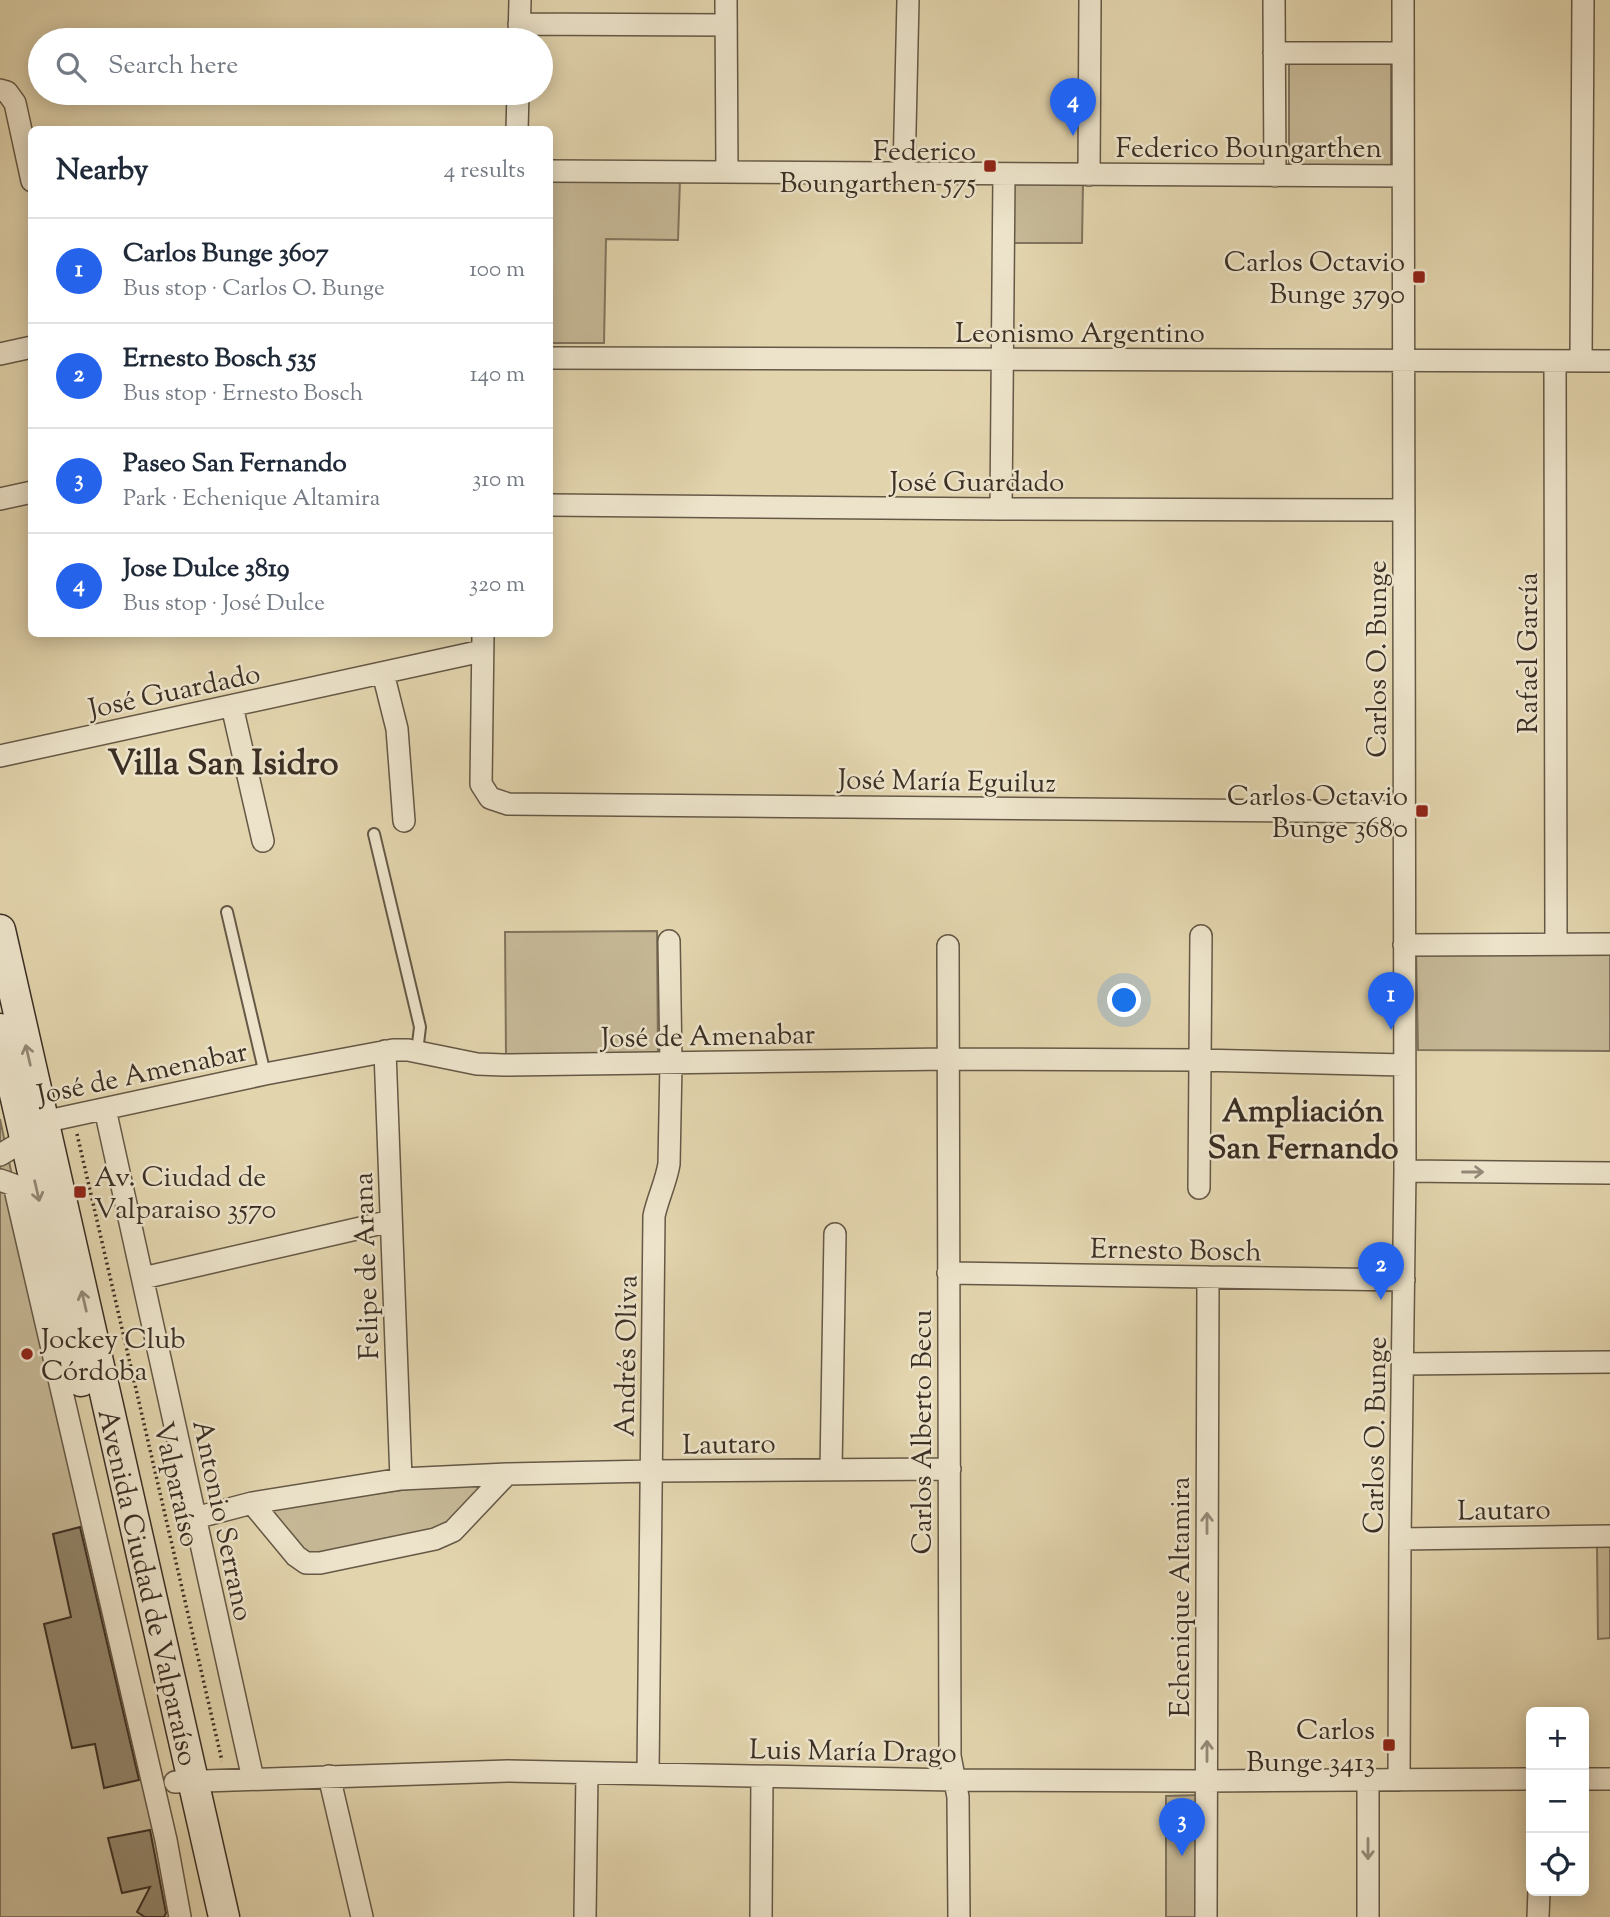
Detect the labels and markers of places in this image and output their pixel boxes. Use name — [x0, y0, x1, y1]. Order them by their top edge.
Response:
pin: 4 — [1050, 78, 1096, 136]
place label: Federico Boungarthen 575 — [779, 133, 976, 205]
marker: Federico Boungarthen 575 — [982, 158, 998, 174]
place label: Carlos Octavio Bunge 3790 — [1224, 244, 1405, 316]
marker: Carlos Octavio Bunge 3790 — [1411, 269, 1427, 285]
place label: Carlos Octavio Bunge 3680 — [1227, 778, 1408, 850]
marker: Carlos Octavio Bunge 3680 — [1414, 803, 1430, 819]
pin: 1 — [1368, 972, 1414, 1030]
place label: Av. Ciudad de Valparaiso 3570 — [94, 1159, 276, 1231]
marker: Av. Ciudad de Valparaiso 3570 — [72, 1184, 88, 1200]
pin: 2 — [1358, 1242, 1404, 1300]
place label: Jockey Club Córdoba — [39, 1321, 186, 1393]
marker: Jockey Club Córdoba — [19, 1346, 35, 1362]
place label: Carlos Bunge 3413 — [1246, 1712, 1375, 1784]
marker: Carlos Bunge 3413 — [1381, 1737, 1397, 1753]
pin: 3 — [1159, 1798, 1205, 1856]

